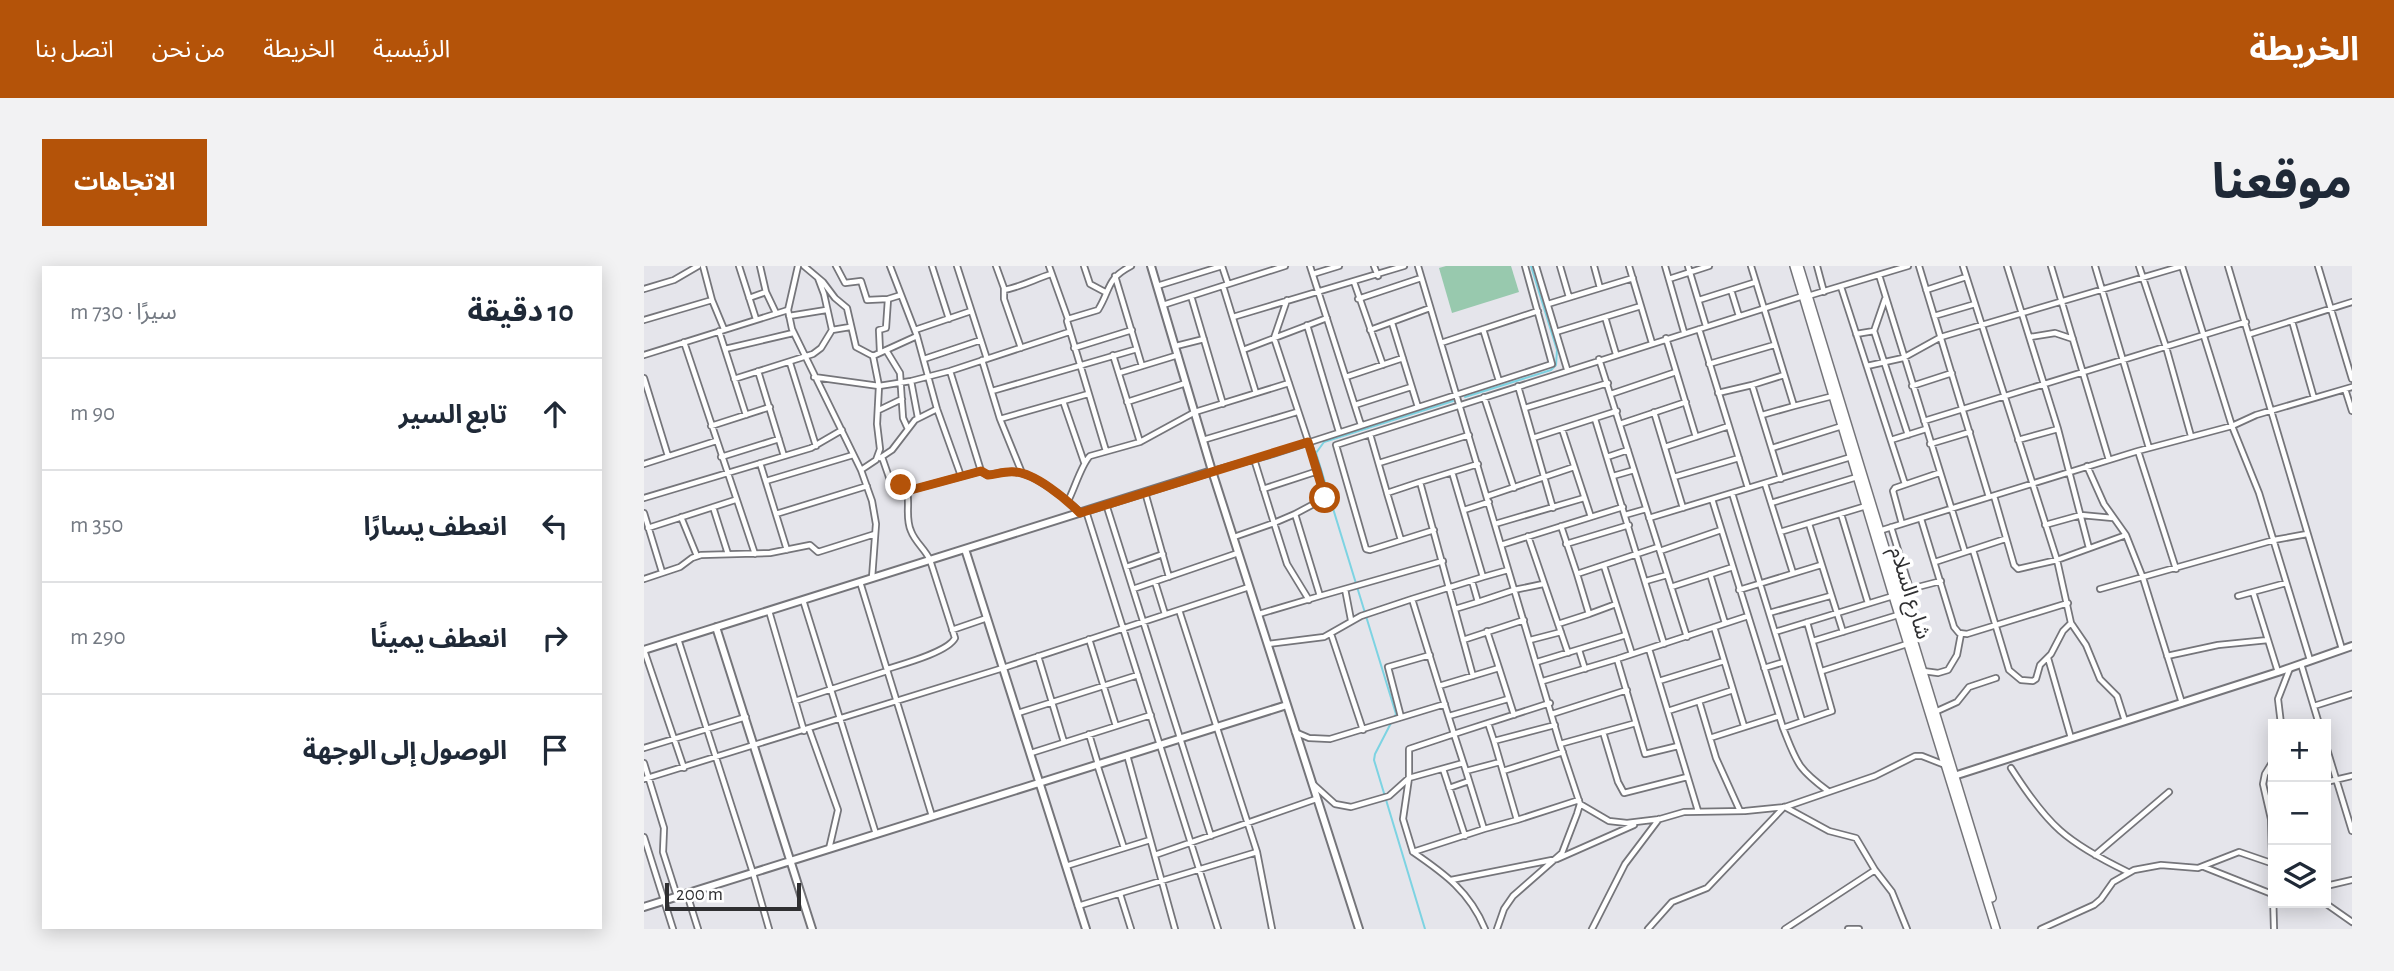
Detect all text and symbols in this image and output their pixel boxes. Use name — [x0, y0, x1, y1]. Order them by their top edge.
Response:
text: الخريطة — [2249, 34, 2359, 67]
text: اتصل بنا — [35, 38, 114, 62]
text: من نحن — [152, 38, 225, 62]
text: الخريطة — [263, 38, 335, 62]
text: الرئيسية — [373, 38, 450, 62]
button: الاتجاهات — [42, 139, 207, 226]
text: موقعنا — [2212, 159, 2352, 208]
text: 10 دقيقة — [468, 297, 574, 327]
text: سيرًا · 730 m — [70, 301, 177, 324]
icon: ahead — [536, 395, 574, 433]
text: 90 m — [70, 402, 115, 425]
text: تابع السير — [399, 402, 507, 428]
route end — [885, 469, 916, 500]
route start — [1309, 482, 1340, 513]
icon: left — [536, 507, 574, 545]
text: 350 m — [70, 514, 123, 537]
text: انعطف يسارًا — [363, 514, 507, 540]
street label: شارع السلام — [1881, 544, 1934, 643]
icon: right — [536, 619, 574, 657]
text: 290 m — [70, 626, 126, 649]
text: انعطف يمينًا — [370, 626, 507, 652]
map controls — [2268, 719, 2331, 908]
button: + — [2268, 719, 2331, 782]
icon: arrive — [536, 731, 574, 769]
text: الوصول إلى الوجهة — [303, 738, 507, 764]
button: − — [2268, 782, 2331, 845]
button: layers — [2268, 845, 2331, 908]
scale bar — [665, 880, 802, 912]
text: 200 m — [676, 885, 723, 904]

